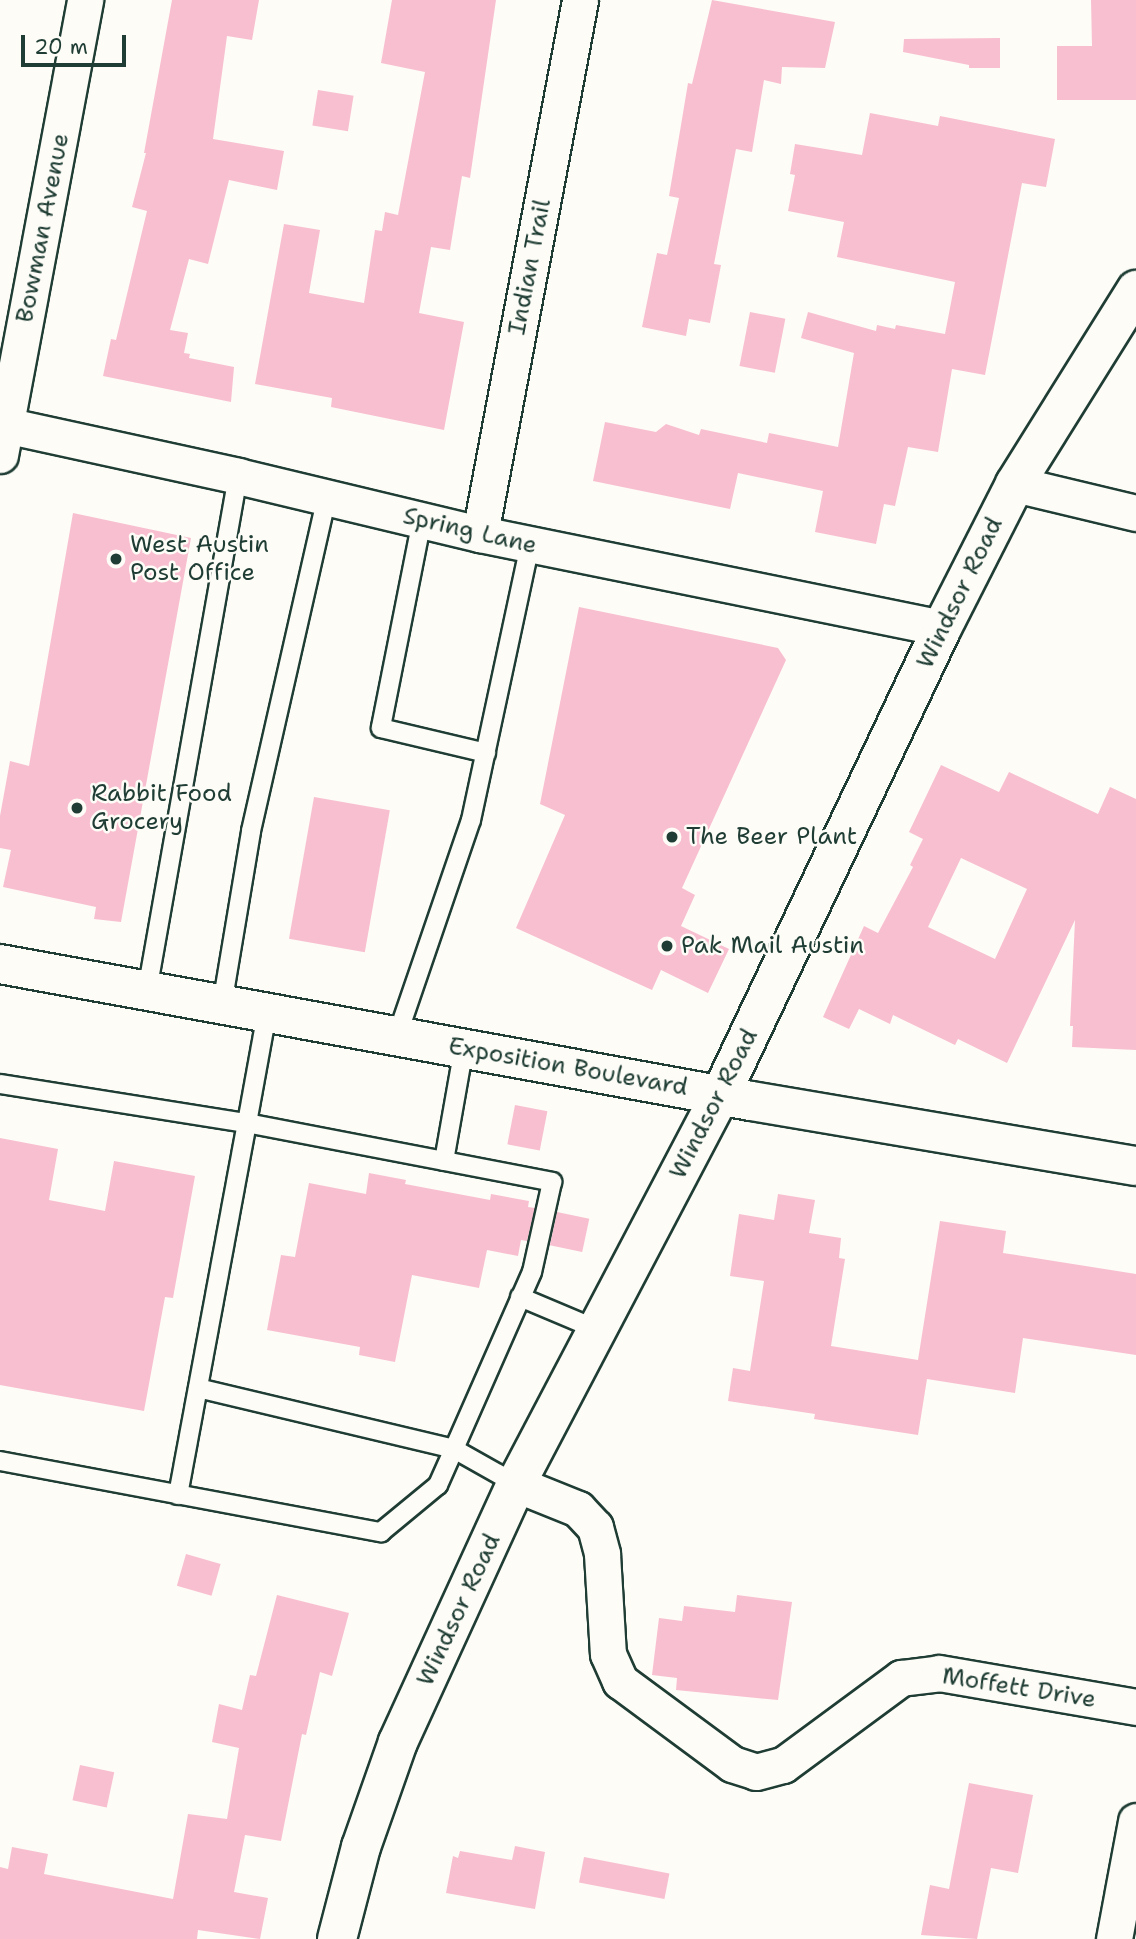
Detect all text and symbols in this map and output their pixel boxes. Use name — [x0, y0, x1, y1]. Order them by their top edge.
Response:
scale bar — [24, 21, 130, 65]
text: 20 m — [34, 33, 88, 61]
street label: Bowman Avenue — [11, 131, 75, 325]
street label: Indian Trail — [503, 197, 557, 337]
street label: Spring Lane — [400, 502, 540, 560]
street label: Windsor Road — [911, 513, 1009, 673]
place label: West Austin Post Office — [130, 531, 269, 587]
marker: West Austin Post Office — [108, 551, 124, 567]
place label: Rabbit Food Grocery — [91, 780, 232, 836]
marker: Rabbit Food Grocery — [69, 800, 85, 816]
place label: The Beer Plant — [686, 823, 857, 851]
marker: The Beer Plant — [664, 829, 680, 845]
place label: Pak Mail Austin — [681, 932, 864, 960]
marker: Pak Mail Austin — [659, 938, 675, 954]
street label: Windsor Road — [664, 1024, 764, 1184]
street label: Exposition Boulevard — [446, 1032, 690, 1102]
street label: Windsor Road — [411, 1529, 507, 1691]
street label: Moffett Drive — [940, 1662, 1098, 1714]

